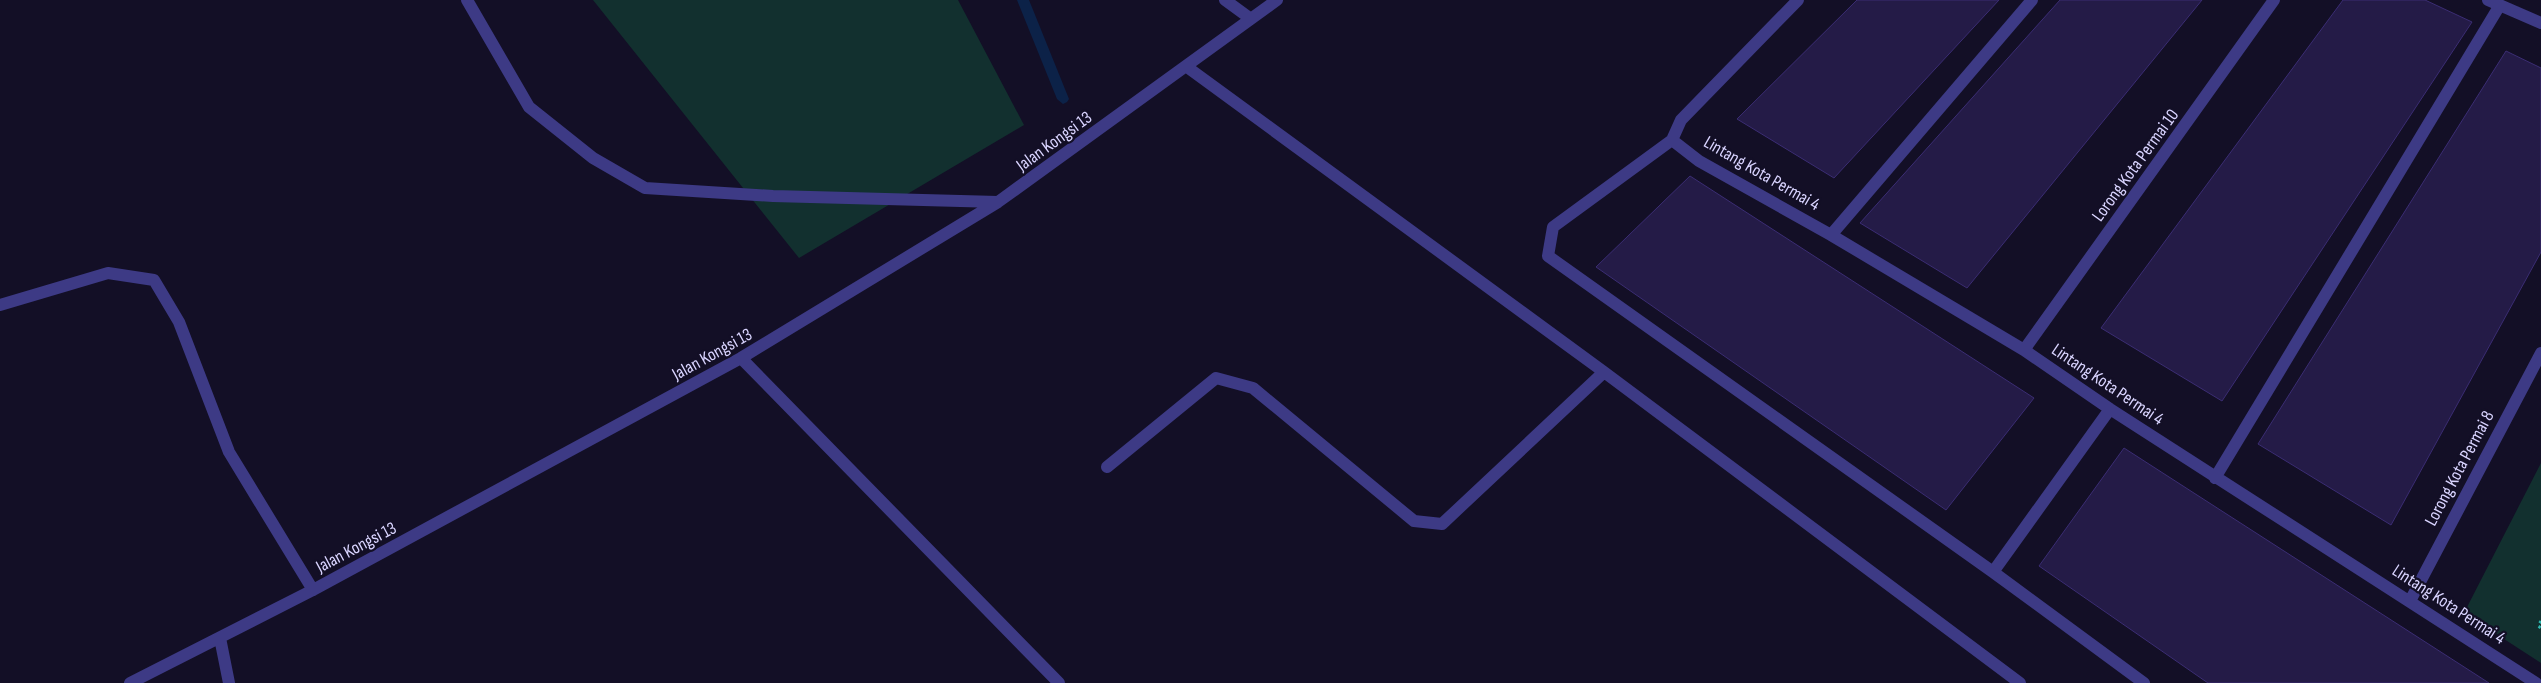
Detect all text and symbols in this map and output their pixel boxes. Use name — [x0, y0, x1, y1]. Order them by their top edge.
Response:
street label: Lorong Kota Permai 10 — [2088, 105, 2183, 225]
street label: Jalan Kongsi 13 — [1012, 107, 1096, 176]
street label: Lintang Kota Permai 4 — [1700, 132, 1824, 215]
street label: Jalan Kongsi 13 — [668, 324, 756, 385]
street label: Lintang Kota Permai 4 — [2048, 339, 2168, 430]
street label: Lorong Kota Permai 8 — [2420, 407, 2499, 529]
street label: Jalan Kongsi 13 — [311, 517, 400, 578]
street label: Lintang Kota Permai 4 — [2388, 560, 2510, 649]

